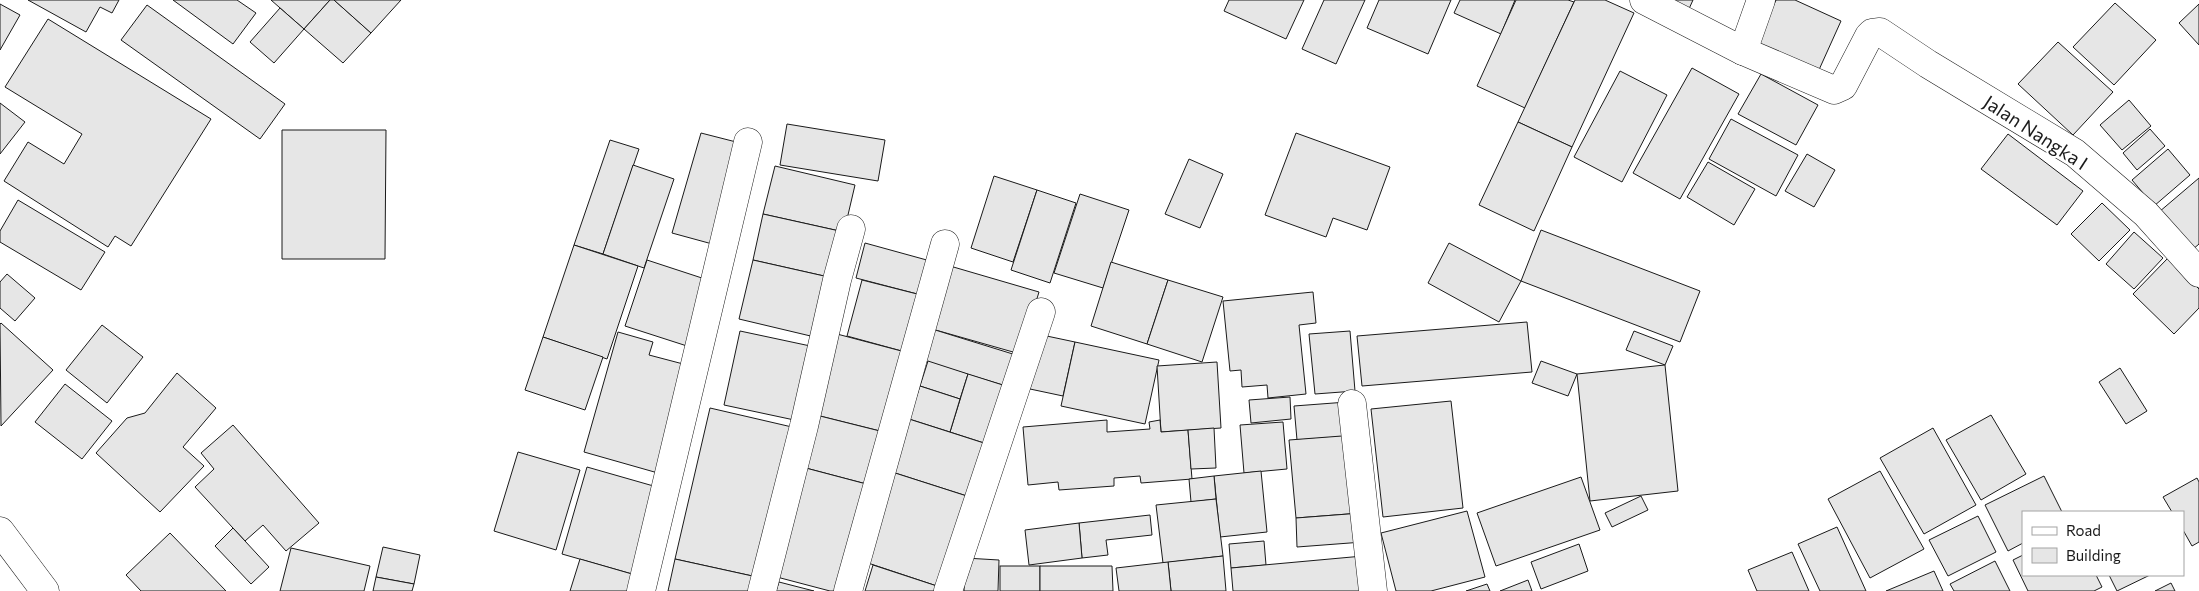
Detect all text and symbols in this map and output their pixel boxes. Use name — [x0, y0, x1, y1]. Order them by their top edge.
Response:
street label: Jalan Nangka I — [1980, 90, 2092, 174]
legend — [2022, 511, 2184, 576]
text: Road — [2066, 521, 2101, 539]
text: Building — [2066, 546, 2121, 564]

